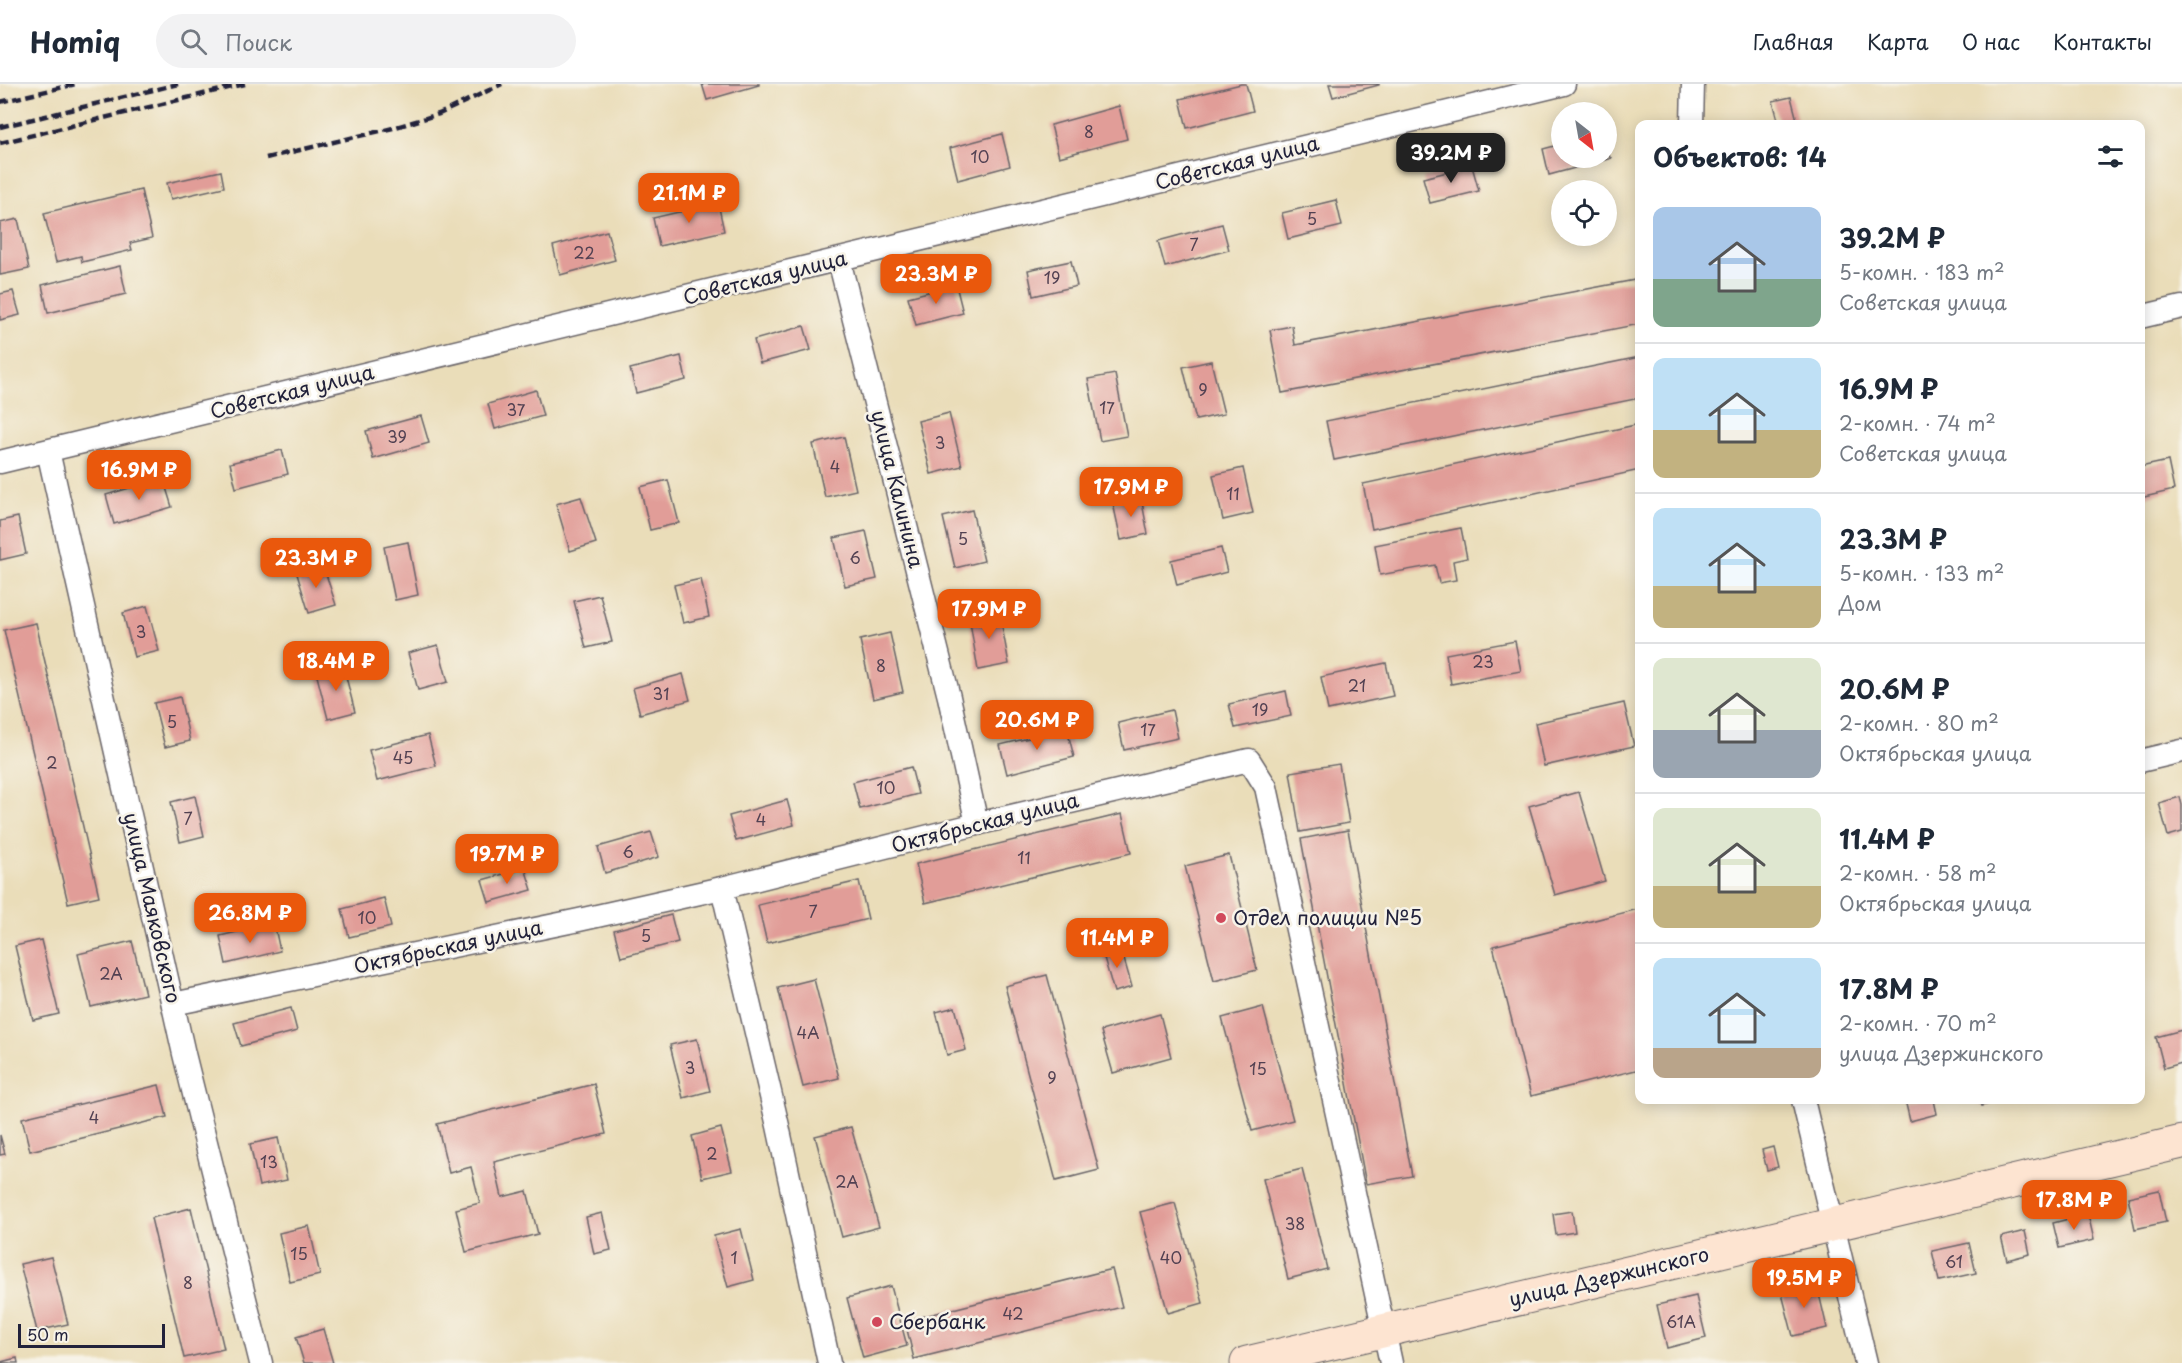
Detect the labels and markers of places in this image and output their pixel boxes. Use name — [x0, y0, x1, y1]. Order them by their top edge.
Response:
pin: 39.2M ₽ — [1396, 133, 1506, 184]
pin: 21.1M ₽ — [634, 173, 744, 224]
pin: 23.3M ₽ — [881, 254, 991, 305]
pin: 16.9M ₽ — [84, 450, 194, 501]
pin: 17.9M ₽ — [1076, 467, 1186, 518]
pin: 23.3M ₽ — [261, 538, 371, 589]
pin: 17.9M ₽ — [934, 589, 1044, 640]
pin: 18.4M ₽ — [281, 641, 391, 692]
pin: 20.6M ₽ — [982, 700, 1092, 751]
pin: 19.7M ₽ — [452, 834, 562, 885]
pin: 26.8M ₽ — [195, 893, 305, 944]
place label: Отдел полиции №5 — [1233, 902, 1422, 932]
marker: Отдел полиции №5 — [1214, 911, 1228, 925]
pin: 11.4M ₽ — [1062, 918, 1172, 969]
pin: 17.8M ₽ — [2019, 1180, 2129, 1231]
pin: 19.5M ₽ — [1749, 1258, 1859, 1309]
place label: Сбербанк — [889, 1306, 986, 1336]
marker: Сбербанк — [870, 1315, 884, 1329]

